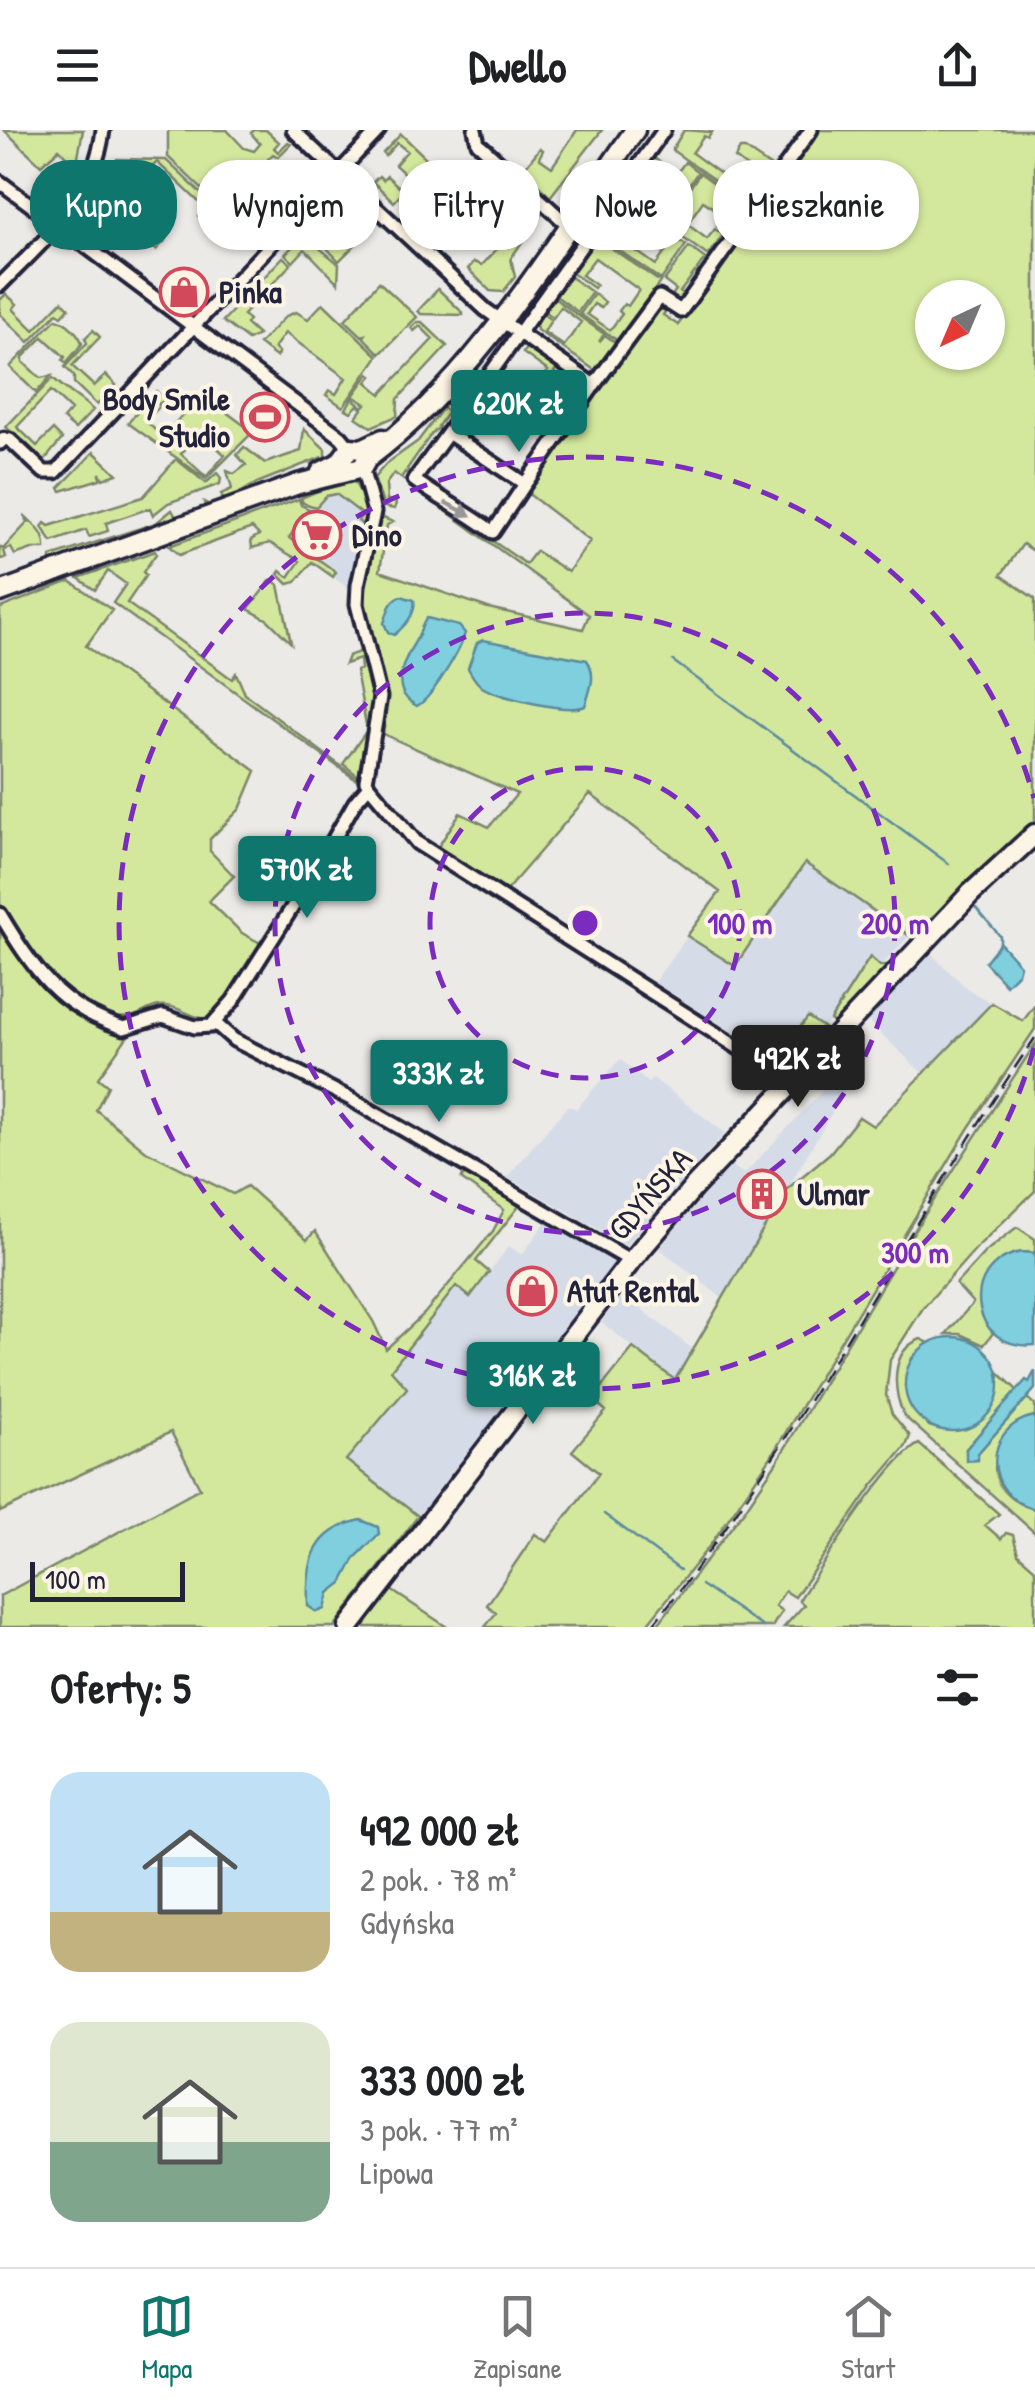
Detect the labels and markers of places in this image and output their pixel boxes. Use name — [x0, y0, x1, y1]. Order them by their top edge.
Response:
shop icon: Pinka — [158, 266, 210, 318]
place label: Pinka — [219, 270, 282, 313]
pin: 620K zł — [427, 370, 611, 455]
place label: Body Smile Studio — [103, 377, 230, 457]
sports icon: Body Smile Studio — [239, 391, 291, 443]
supermarket icon: Dino — [291, 509, 343, 561]
place label: Dino — [352, 513, 402, 556]
pin: 570K zł — [215, 836, 399, 921]
centre of rings — [567, 905, 603, 941]
pin: 492K zł — [706, 1025, 890, 1110]
pin: 333K zł — [347, 1040, 531, 1125]
building icon: Ulmar — [736, 1168, 788, 1220]
place label: Ulmar — [797, 1172, 870, 1215]
shop icon: Atut Rental — [506, 1265, 558, 1317]
place label: Atut Rental — [567, 1269, 700, 1312]
pin: 316K zł — [441, 1342, 625, 1427]

